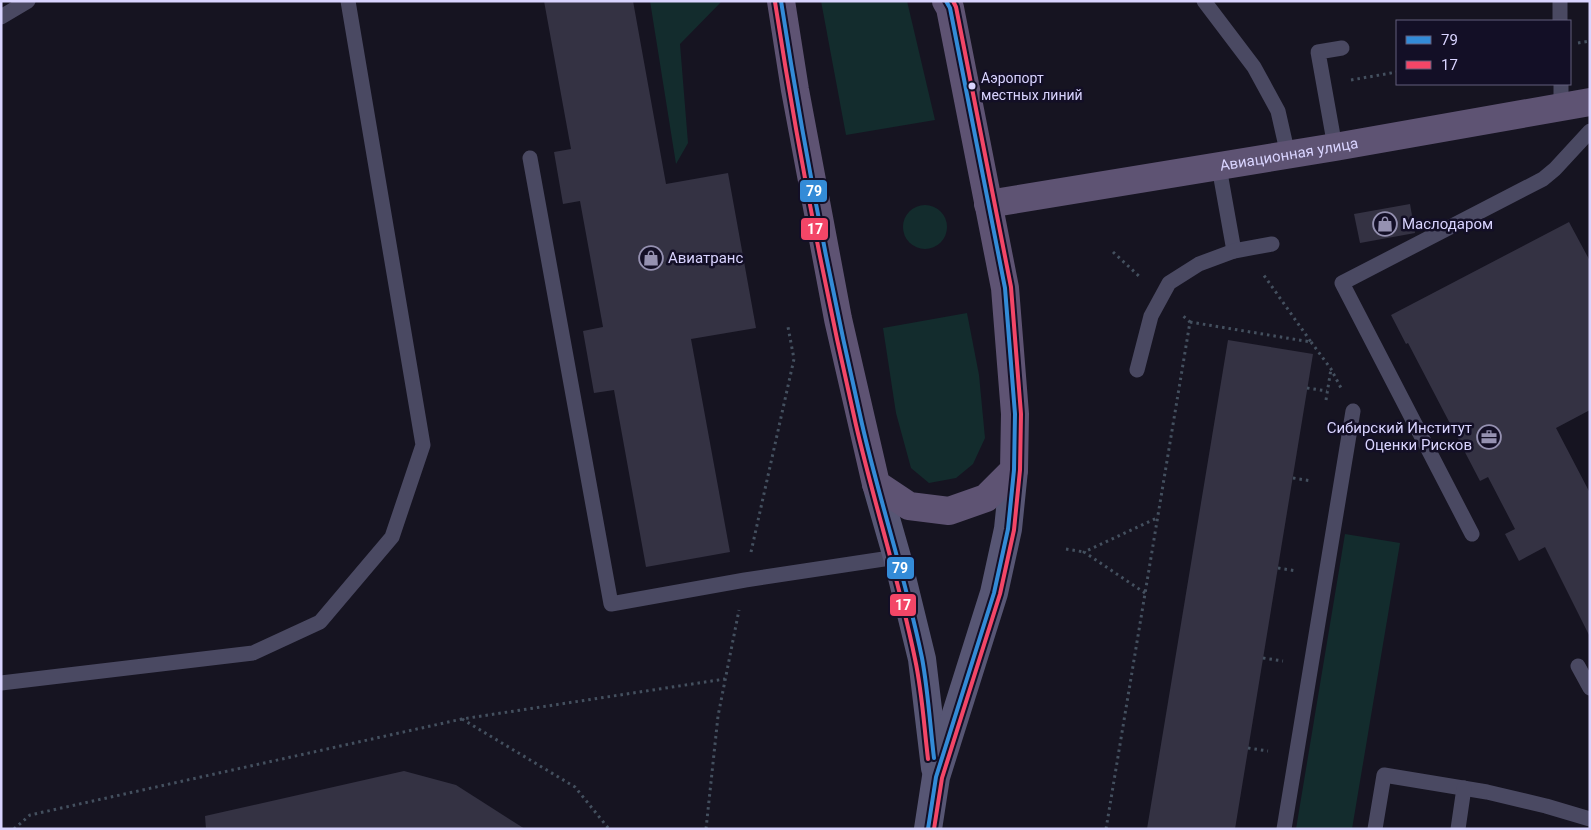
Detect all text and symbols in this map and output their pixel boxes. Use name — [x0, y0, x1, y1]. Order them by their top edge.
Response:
legend — [1396, 20, 1571, 85]
text: 79 — [1441, 31, 1458, 49]
text: 17 — [1441, 56, 1458, 74]
place label: Аэропорт местных линий — [981, 70, 1083, 103]
marker: Аэропорт местных линий — [967, 81, 977, 91]
street label: Авиационная улица — [1218, 134, 1360, 175]
line badge: 79 — [799, 179, 828, 203]
text: 79 — [806, 183, 822, 199]
shop icon: Маслодаром — [1372, 211, 1398, 237]
place label: Маслодаром — [1402, 215, 1493, 233]
line badge: 17 — [800, 217, 829, 241]
text: 17 — [807, 221, 823, 237]
shop icon: Авиатранс — [638, 245, 664, 271]
place label: Авиатранс — [668, 249, 744, 267]
place label: Сибирский Институт Оценки Рисков — [1327, 419, 1472, 454]
office icon: Сибирский Институт Оценки Рисков — [1476, 424, 1502, 450]
line badge: 79 — [886, 556, 915, 580]
text: 79 — [892, 560, 908, 576]
line badge: 17 — [889, 593, 917, 617]
text: 17 — [895, 597, 911, 613]

